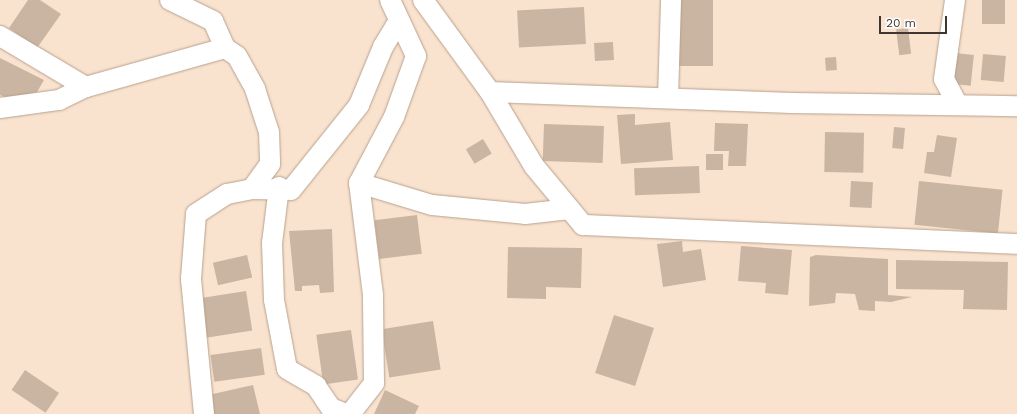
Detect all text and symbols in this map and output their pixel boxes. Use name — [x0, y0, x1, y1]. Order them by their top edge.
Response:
scale bar — [881, 8, 949, 34]
text: 20 m — [886, 16, 916, 30]

